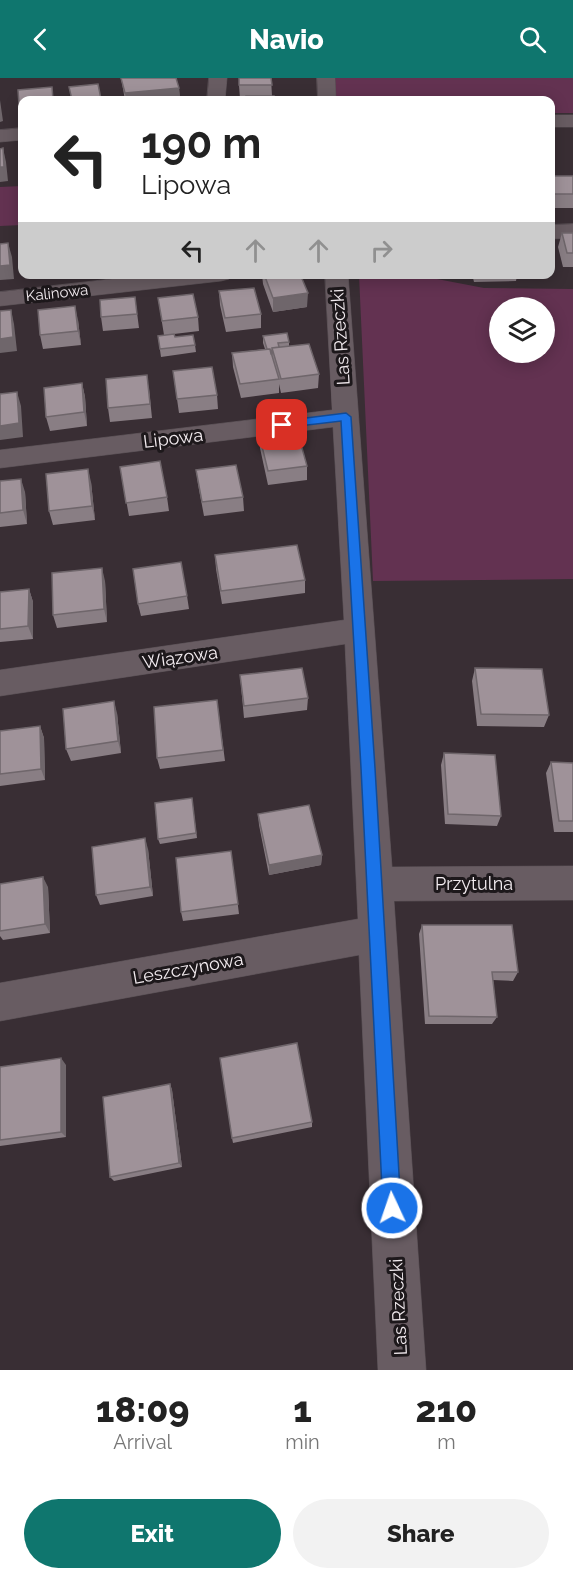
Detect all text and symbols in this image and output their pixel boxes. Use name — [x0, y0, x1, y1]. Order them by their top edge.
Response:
icon: back — [24, 23, 57, 56]
icon: search — [516, 23, 549, 56]
text: Navio — [249, 24, 324, 55]
text: 190 m — [141, 119, 261, 168]
icon: left — [42, 120, 120, 198]
text: Lipowa — [141, 169, 231, 200]
icon: left — [176, 234, 209, 267]
icon: ahead — [239, 234, 272, 267]
icon: ahead — [302, 234, 335, 267]
icon: right — [365, 234, 398, 267]
street label: Kalinowa — [25, 281, 89, 305]
street label: Las Rzeczki — [326, 288, 354, 386]
map controls — [489, 297, 555, 363]
button: layers — [489, 297, 555, 363]
pin — [256, 399, 307, 450]
icon: arrive — [265, 408, 298, 441]
street label: Lipowa — [142, 424, 204, 452]
street label: Wiązowa — [141, 641, 219, 673]
street label: Przytulna — [435, 873, 513, 894]
street label: Leszczynowa — [131, 948, 245, 988]
position arrow — [360, 1176, 424, 1240]
street label: Las Rzeczki — [385, 1258, 411, 1356]
text: 18:09 — [96, 1388, 190, 1430]
text: 1 — [293, 1388, 312, 1430]
text: 210 — [416, 1388, 477, 1430]
text: Arrival — [113, 1430, 172, 1454]
text: min — [285, 1430, 320, 1454]
text: m — [437, 1430, 456, 1454]
button: Exit — [24, 1499, 281, 1568]
button: Share — [293, 1499, 549, 1568]

